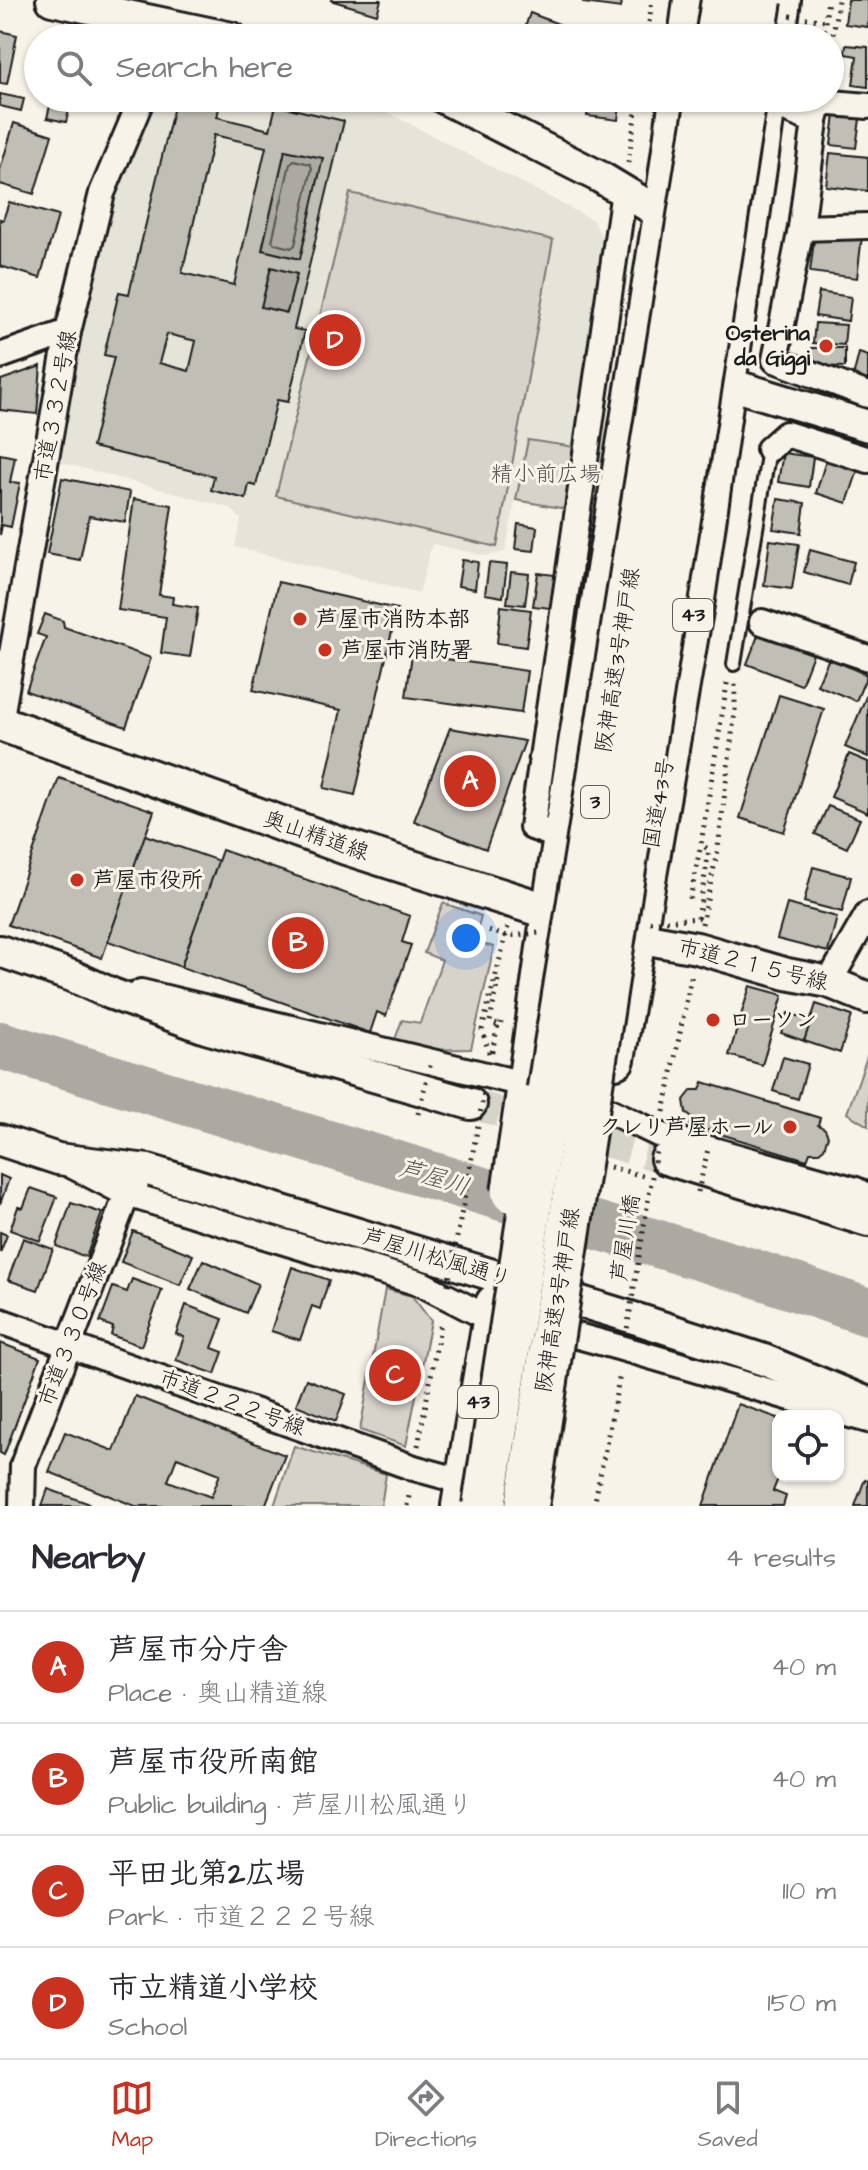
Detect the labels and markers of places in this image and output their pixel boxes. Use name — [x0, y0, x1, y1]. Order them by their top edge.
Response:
pin: D — [309, 310, 361, 370]
place label: Osterina da Giggi — [726, 318, 811, 375]
marker: Osterina da Giggi — [817, 337, 835, 355]
place label: 芦屋市消防本部 — [316, 604, 470, 635]
marker: 芦屋市消防本部 — [291, 610, 309, 628]
place label: 芦屋市消防署 — [341, 635, 473, 666]
marker: 芦屋市消防署 — [316, 641, 334, 659]
pin: A — [444, 751, 496, 811]
place label: 芦屋市役所 — [93, 865, 203, 896]
marker: 芦屋市役所 — [68, 871, 86, 889]
pin: B — [272, 913, 324, 973]
place label: ローソン — [729, 1005, 817, 1036]
marker: ローソン — [704, 1011, 722, 1029]
place label: クレリ芦屋ホール — [599, 1112, 774, 1143]
marker: クレリ芦屋ホール — [781, 1118, 799, 1136]
pin: C — [369, 1345, 421, 1405]

